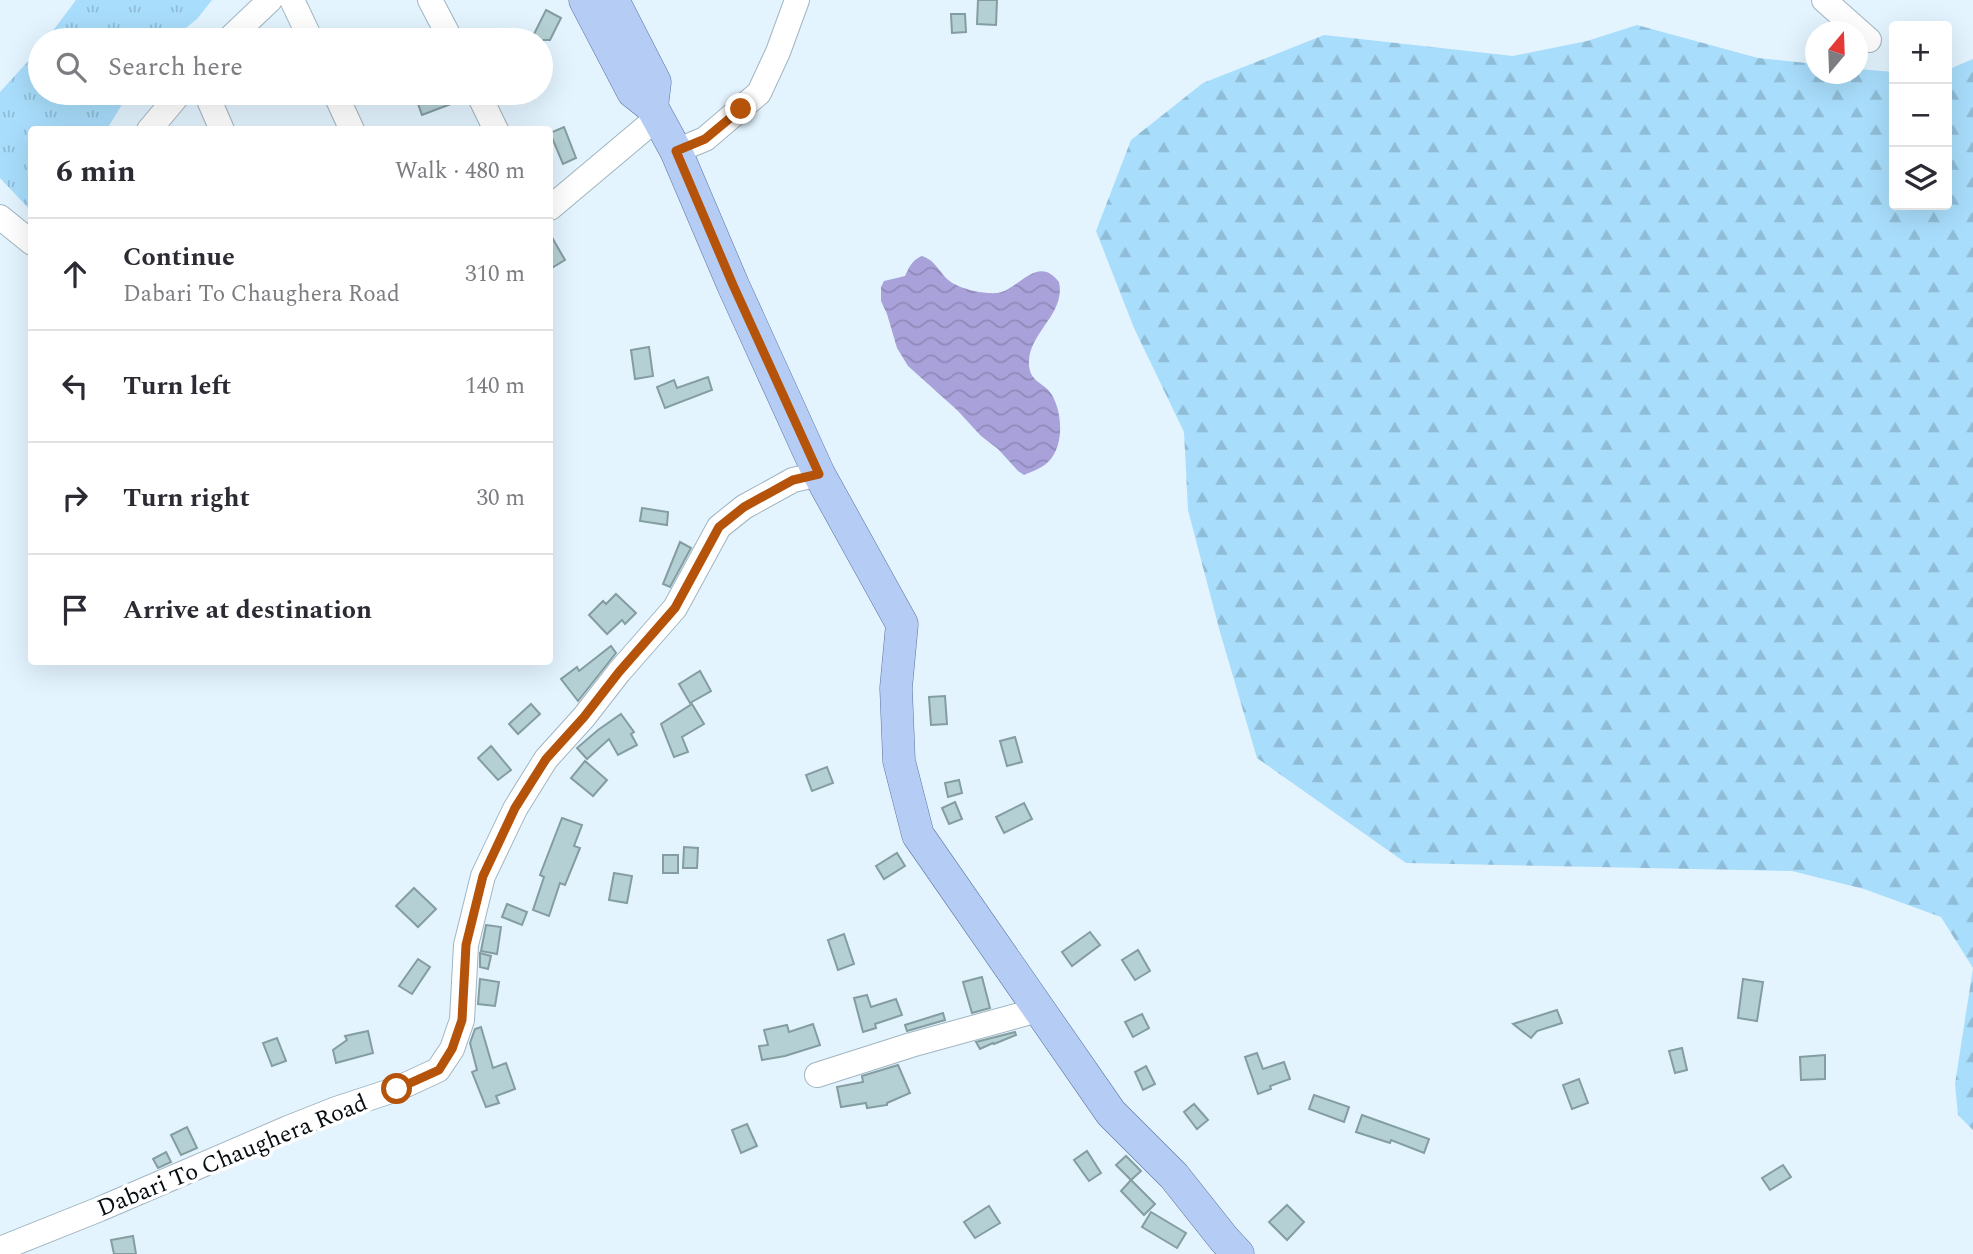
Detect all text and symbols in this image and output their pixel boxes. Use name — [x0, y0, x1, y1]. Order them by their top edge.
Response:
north arrow — [1805, 21, 1868, 84]
map controls — [1889, 21, 1952, 210]
button: + — [1889, 21, 1952, 84]
search box — [28, 28, 553, 105]
text: Search here — [108, 47, 243, 87]
icon: search — [52, 48, 90, 86]
button: − — [1889, 84, 1952, 147]
route end — [725, 93, 756, 124]
button: layers — [1889, 147, 1952, 210]
text: 6 min — [56, 149, 136, 195]
text: Walk · 480 m — [395, 154, 525, 189]
text: Continue — [123, 237, 235, 277]
icon: ahead — [56, 255, 94, 293]
text: 310 m — [465, 257, 525, 292]
text: Dabari To Chaughera Road — [123, 277, 400, 312]
text: Turn left — [123, 366, 231, 406]
icon: left — [56, 367, 94, 405]
text: 140 m — [465, 369, 525, 404]
text: Turn right — [123, 478, 250, 518]
icon: right — [56, 479, 94, 517]
text: 30 m — [476, 481, 525, 516]
text: Arrive at destination — [123, 590, 372, 630]
icon: arrive — [56, 591, 94, 629]
route start — [381, 1073, 412, 1104]
street label: Dabari To Chaughera Road — [92, 1085, 373, 1227]

